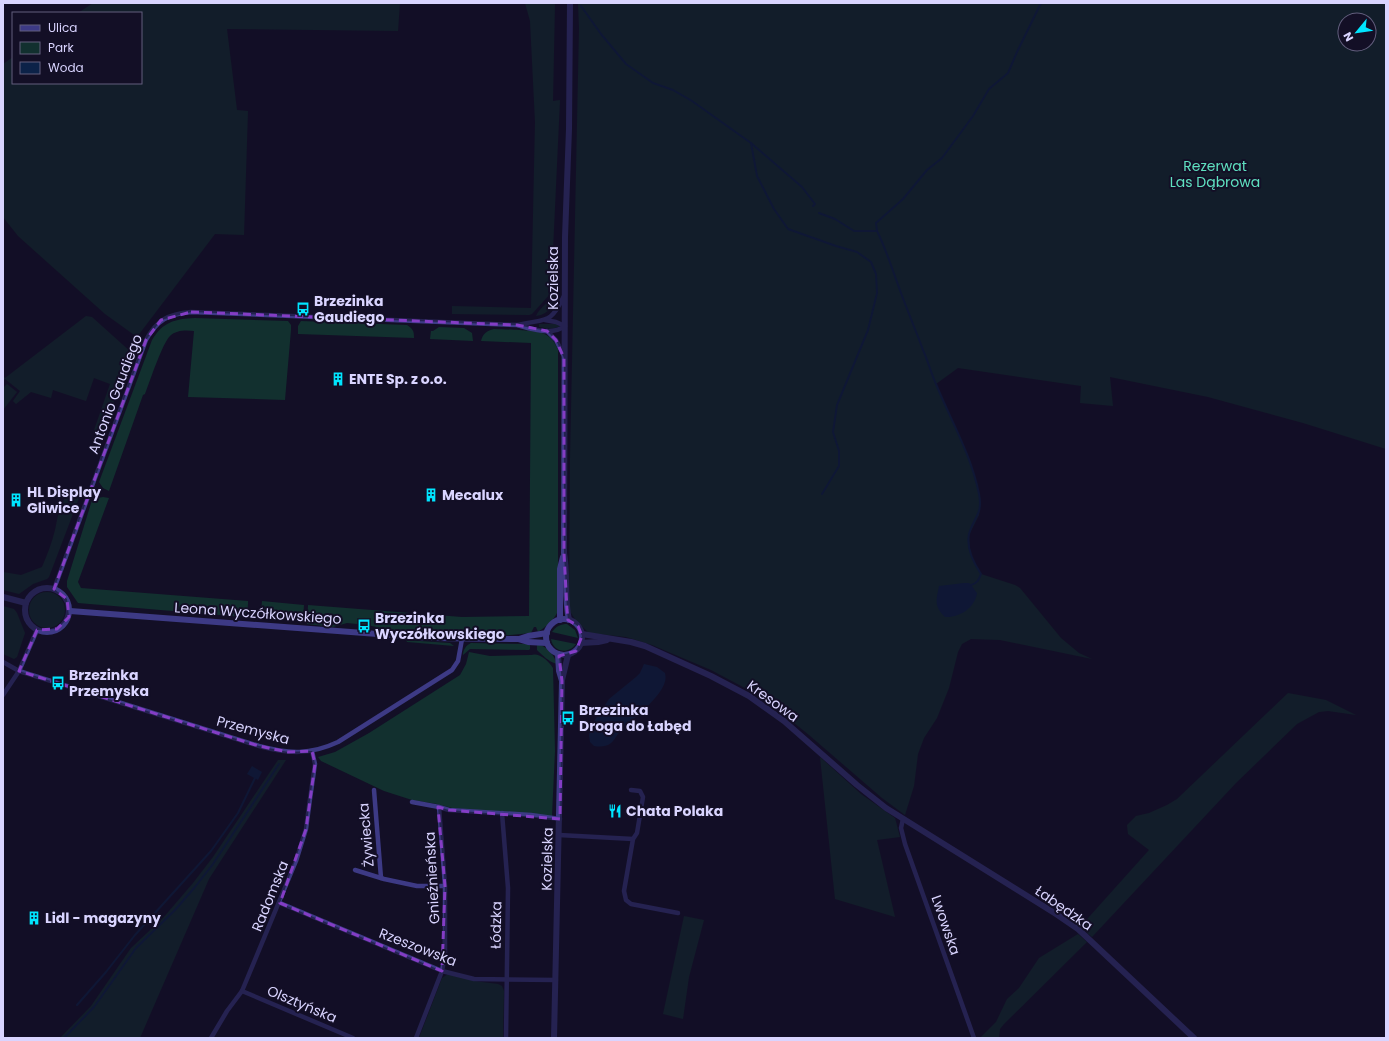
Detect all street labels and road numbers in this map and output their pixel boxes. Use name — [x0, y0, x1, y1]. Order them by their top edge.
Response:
street label: Kozielska — [543, 246, 563, 310]
street label: Antonio Gaudiego — [83, 331, 147, 457]
street label: Leona Wyczółkowskiego — [174, 597, 342, 629]
street label: Kresowa — [743, 675, 803, 727]
street label: Przemyska — [214, 711, 292, 749]
street label: Żywiecka — [353, 802, 379, 868]
street label: Kozielska — [536, 827, 558, 891]
street label: Gnieźnieńska — [420, 831, 444, 925]
street label: Radomska — [247, 858, 293, 934]
street label: Łabędzka — [1031, 881, 1097, 935]
street label: Lwowska — [926, 892, 966, 958]
street label: Łódzka — [486, 901, 506, 949]
street label: Rzeszowska — [376, 923, 460, 971]
street label: Olsztyńska — [264, 980, 340, 1028]

